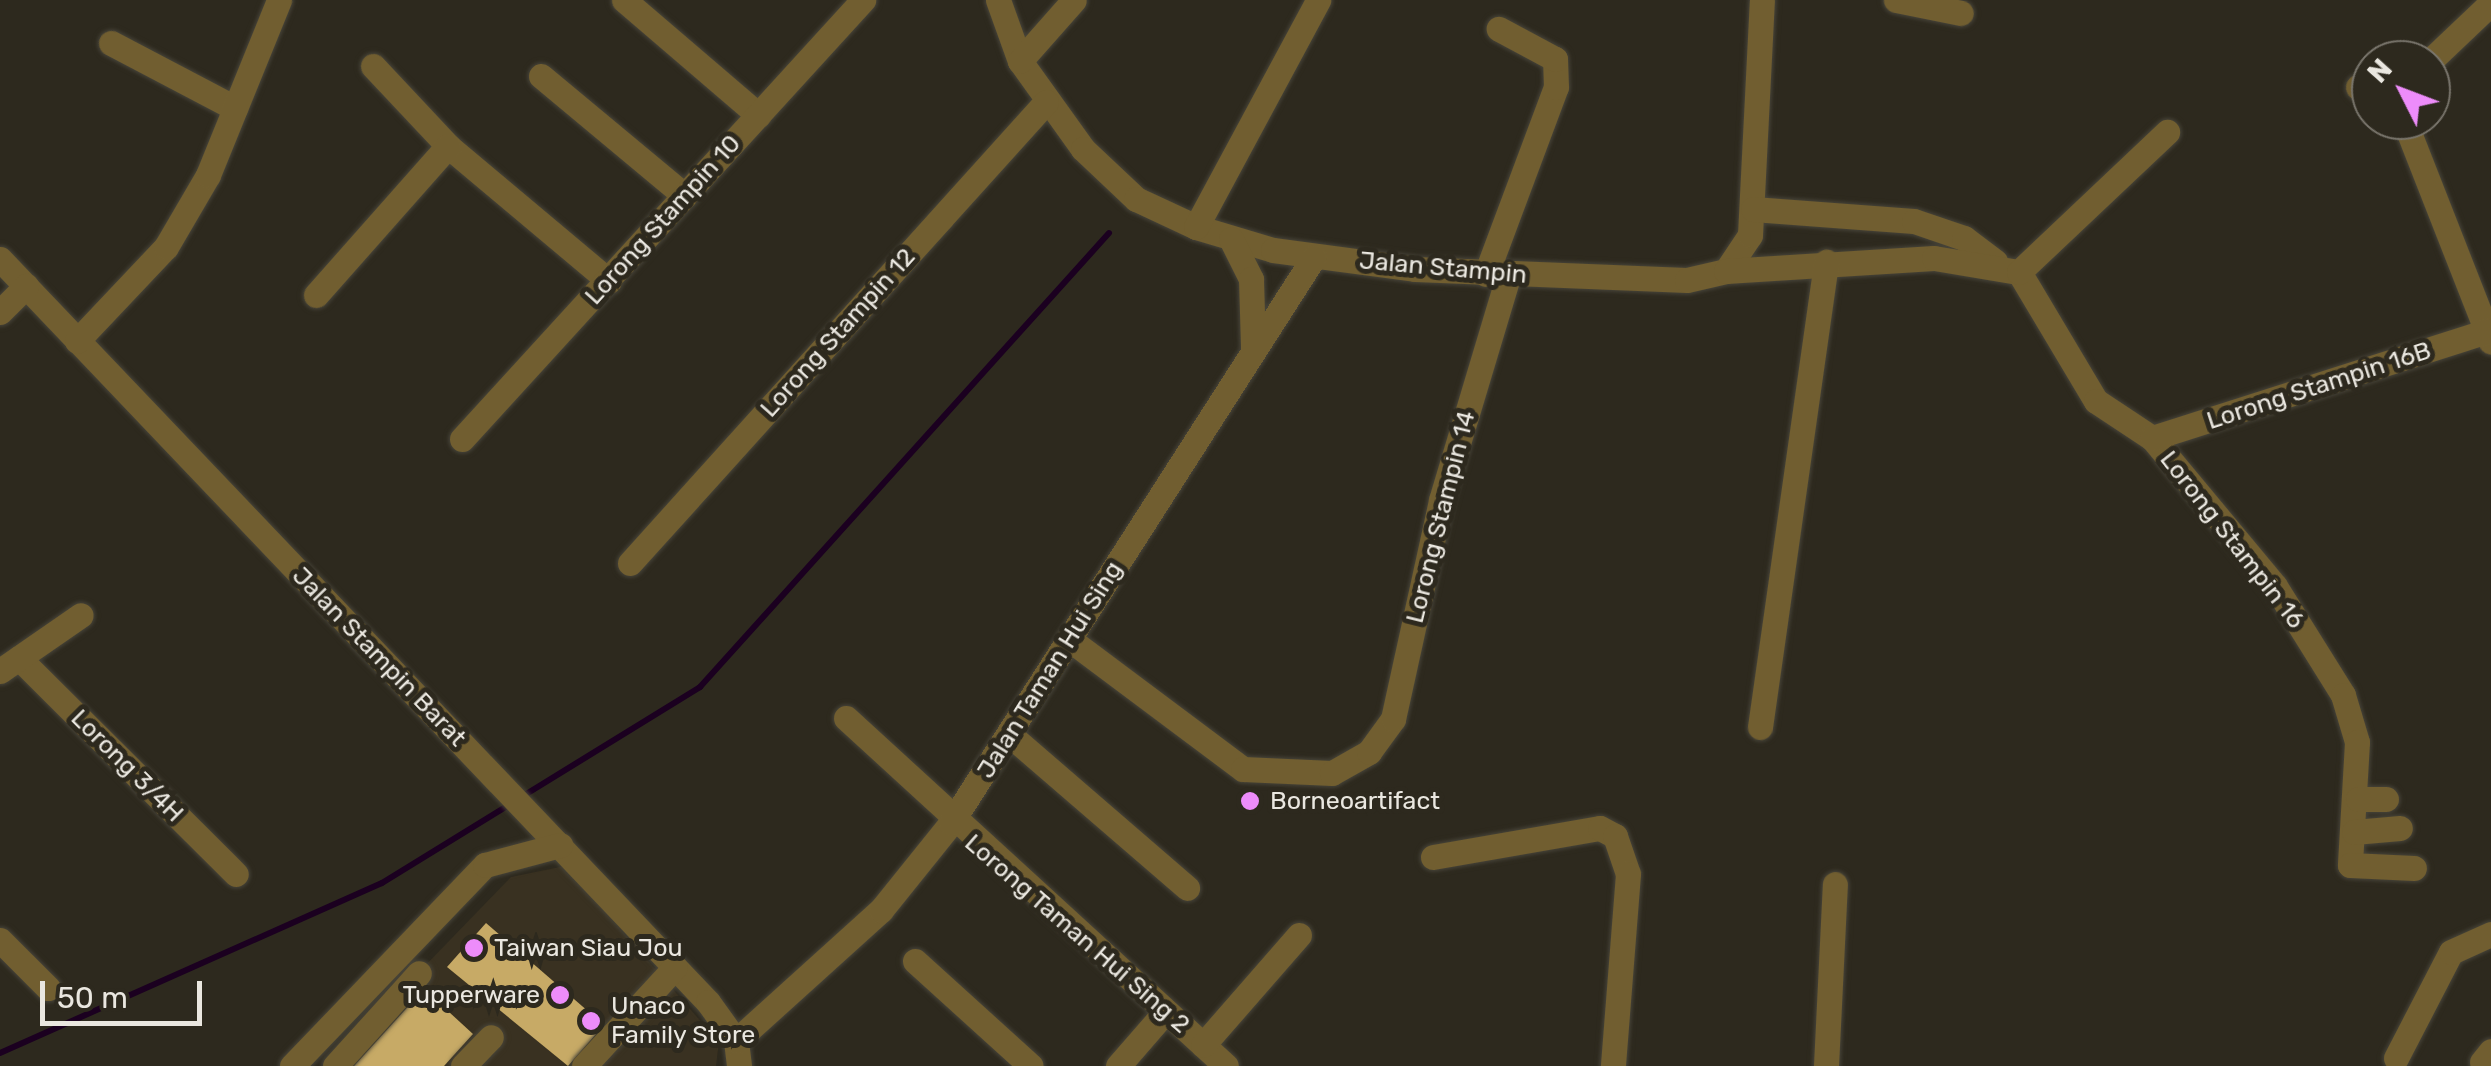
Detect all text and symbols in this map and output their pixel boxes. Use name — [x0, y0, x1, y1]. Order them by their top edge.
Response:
north arrow — [2351, 40, 2451, 140]
text: N — [2361, 52, 2399, 89]
street label: Lorong Stampin 10 — [579, 129, 747, 311]
street label: Lorong Stampin 12 — [754, 242, 922, 424]
street label: Jalan Stampin — [1358, 246, 1528, 290]
street label: Lorong Stampin 16B — [2203, 336, 2435, 436]
street label: Lorong Stampin 14 — [1400, 408, 1482, 626]
street label: Lorong Stampin 16 — [2153, 445, 2311, 635]
street label: Jalan Taman Hui Sing — [971, 556, 1129, 784]
street label: Jalan Stampin Barat — [286, 561, 472, 753]
street label: Lorong 3/4H — [64, 703, 190, 829]
place label: Borneoartifact — [1270, 786, 1440, 816]
marker: Borneoartifact — [1239, 790, 1261, 812]
street label: Lorong Taman Hui Sing 2 — [958, 828, 1196, 1040]
place label: Taiwan Siau Jou — [494, 933, 683, 963]
marker: Taiwan Siau Jou — [463, 937, 485, 959]
scale bar — [45, 961, 208, 1023]
text: 50 m — [57, 980, 128, 1016]
place label: Tupperware — [402, 980, 540, 1010]
marker: Tupperware — [549, 984, 571, 1006]
place label: Unaco Family Store — [611, 992, 756, 1051]
marker: Unaco Family Store — [580, 1010, 602, 1032]

